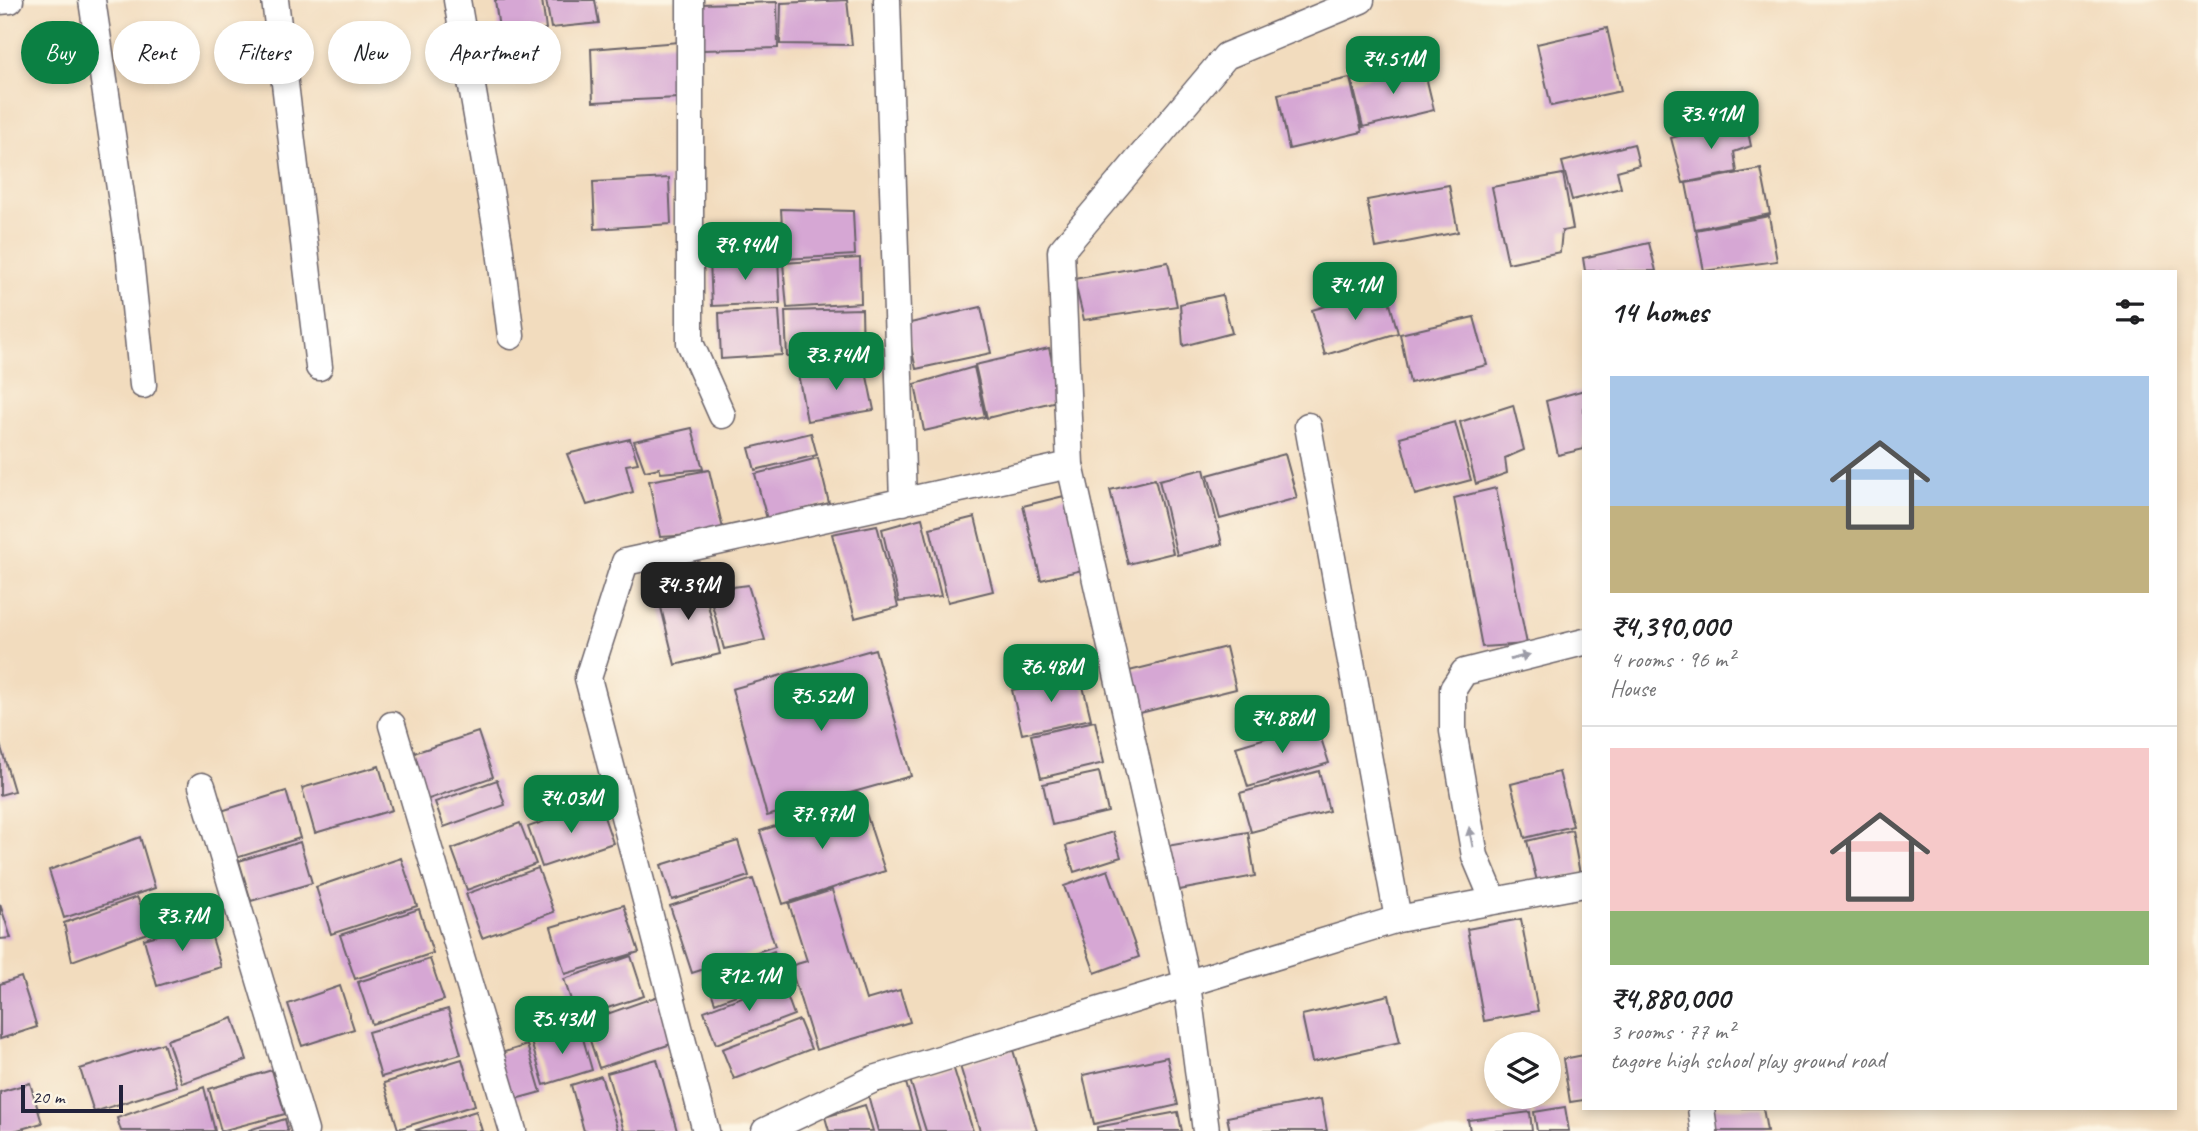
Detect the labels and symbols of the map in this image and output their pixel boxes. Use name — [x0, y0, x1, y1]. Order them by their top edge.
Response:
pin: ₹4.51M — [1336, 36, 1450, 96]
pin: ₹3.41M — [1654, 92, 1768, 151]
pin: ₹9.94M — [688, 222, 802, 282]
pin: ₹4.1M — [1306, 262, 1404, 322]
pin: ₹3.74M — [779, 332, 893, 392]
pin: ₹4.39M — [631, 562, 745, 622]
pin: ₹6.48M — [994, 644, 1108, 704]
one-way arrow — [1509, 651, 1531, 662]
pin: ₹5.52M — [764, 674, 878, 733]
pin: ₹4.88M — [1225, 696, 1339, 755]
pin: ₹4.03M — [514, 776, 628, 835]
pin: ₹7.97M — [765, 792, 879, 851]
one-way arrow — [1465, 826, 1476, 848]
pin: ₹3.7M — [133, 894, 231, 953]
pin: ₹12.1M — [692, 954, 806, 1013]
pin: ₹5.43M — [505, 996, 619, 1056]
scale bar — [21, 1082, 122, 1114]

